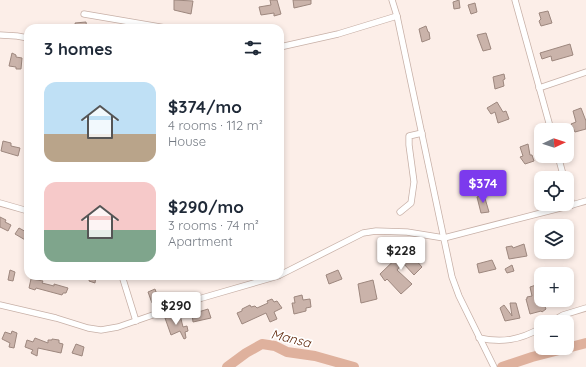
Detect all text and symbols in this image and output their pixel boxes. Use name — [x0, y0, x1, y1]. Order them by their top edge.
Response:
icon: filters — [242, 37, 264, 59]
text: 3 homes — [44, 38, 112, 59]
text: $374/mo — [168, 96, 242, 117]
icon: home — [76, 98, 124, 146]
text: 4 rooms · 112 m² — [168, 117, 263, 133]
north arrow — [534, 123, 574, 163]
map controls — [534, 123, 574, 355]
text: House — [168, 133, 206, 149]
pin: $374 — [459, 170, 507, 204]
button: locate — [534, 171, 574, 211]
text: $374 — [468, 175, 498, 191]
text: $290/mo — [168, 196, 244, 217]
icon: home — [76, 198, 124, 246]
text: 3 rooms · 74 m² — [168, 217, 259, 233]
button: layers — [534, 219, 574, 259]
text: Apartment — [168, 233, 233, 249]
pin: $228 — [377, 237, 425, 271]
text: $228 — [386, 242, 416, 258]
button: + — [534, 267, 574, 307]
pin: $290 — [152, 292, 200, 326]
text: $290 — [161, 297, 191, 313]
button: − — [534, 315, 574, 355]
water label: Mansa — [270, 325, 314, 351]

